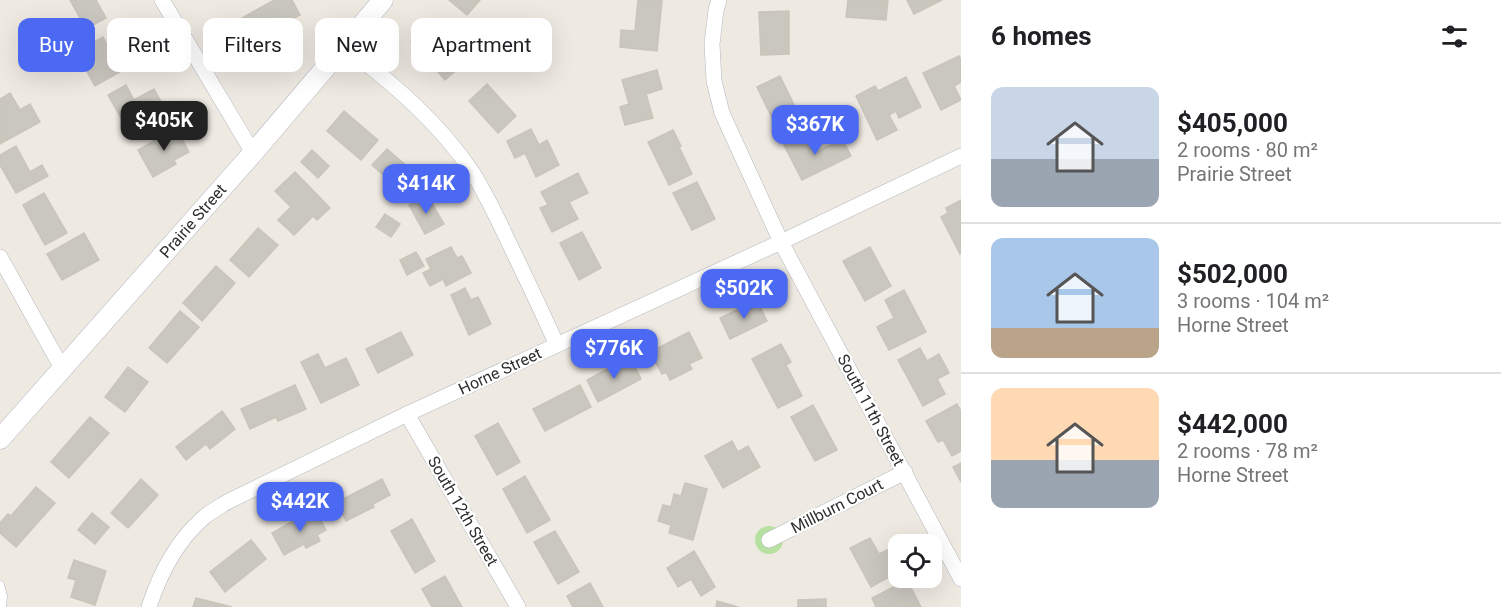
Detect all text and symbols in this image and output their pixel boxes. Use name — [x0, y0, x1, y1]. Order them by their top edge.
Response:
chip: Buy — [18, 18, 95, 72]
chip: Rent — [107, 18, 191, 72]
chip: Filters — [203, 18, 303, 72]
chip: New — [315, 18, 399, 72]
chip: Apartment — [411, 18, 552, 72]
icon: filters — [1438, 20, 1471, 53]
text: 6 homes — [991, 21, 1092, 51]
pin: $405K — [122, 101, 206, 152]
pin: $367K — [773, 105, 857, 156]
text: $405K — [135, 108, 193, 132]
text: $405,000 — [1177, 108, 1288, 138]
icon: home — [1039, 111, 1111, 183]
text: $367K — [786, 112, 844, 136]
text: 2 rooms · 80 m² — [1177, 138, 1318, 162]
text: Prairie Street — [1177, 162, 1292, 186]
pin: $414K — [384, 164, 468, 215]
text: $414K — [397, 171, 455, 195]
street label: Prairie Street — [156, 180, 230, 262]
text: $502,000 — [1177, 259, 1288, 289]
icon: home — [1039, 262, 1111, 334]
pin: $502K — [702, 269, 786, 320]
text: $502K — [715, 276, 773, 300]
text: 3 rooms · 104 m² — [1177, 289, 1329, 313]
text: Horne Street — [1177, 313, 1289, 337]
pin: $776K — [572, 329, 656, 380]
text: $776K — [585, 336, 643, 360]
street label: Horne Street — [455, 343, 545, 399]
street label: South 11th Street — [834, 351, 908, 469]
text: $442,000 — [1177, 409, 1288, 439]
icon: home — [1039, 412, 1111, 484]
text: 2 rooms · 78 m² — [1177, 439, 1318, 463]
street label: South 12th Street — [424, 453, 502, 569]
text: Horne Street — [1177, 463, 1289, 487]
street label: Millburn Court — [788, 475, 886, 537]
pin: $442K — [258, 482, 342, 533]
text: $442K — [271, 489, 329, 513]
map controls — [888, 534, 942, 588]
button: locate — [888, 534, 942, 588]

